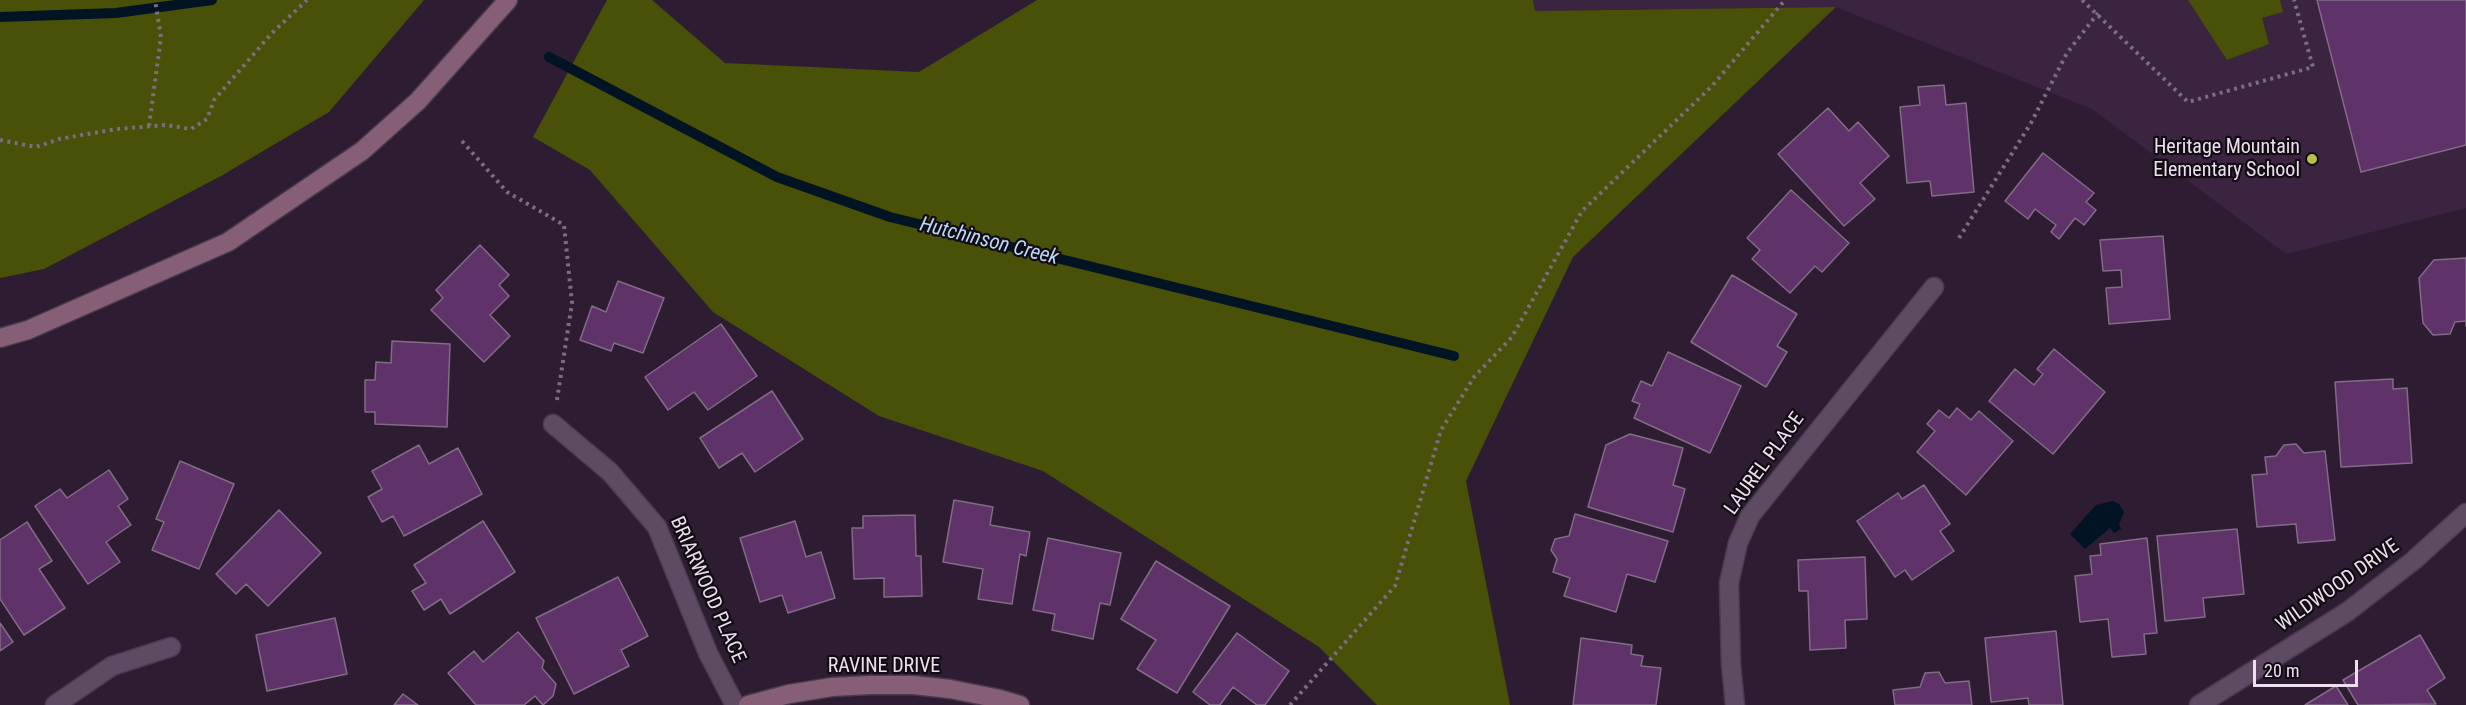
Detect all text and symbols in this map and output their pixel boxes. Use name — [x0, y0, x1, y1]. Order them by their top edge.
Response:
place label: Heritage Mountain Elementary School — [2153, 136, 2300, 183]
marker: Heritage Mountain Elementary School — [2305, 152, 2319, 166]
water label: Hutchinson Creek — [917, 213, 1061, 271]
street label: LAUREL PLACE — [1720, 408, 1810, 520]
street label: BRIARWOOD PLACE — [664, 513, 750, 667]
street label: WILDWOOD DRIVE — [2272, 535, 2404, 637]
scale bar — [2256, 648, 2361, 686]
street label: RAVINE DRIVE — [828, 655, 940, 679]
text: 20 m — [2264, 660, 2299, 681]

